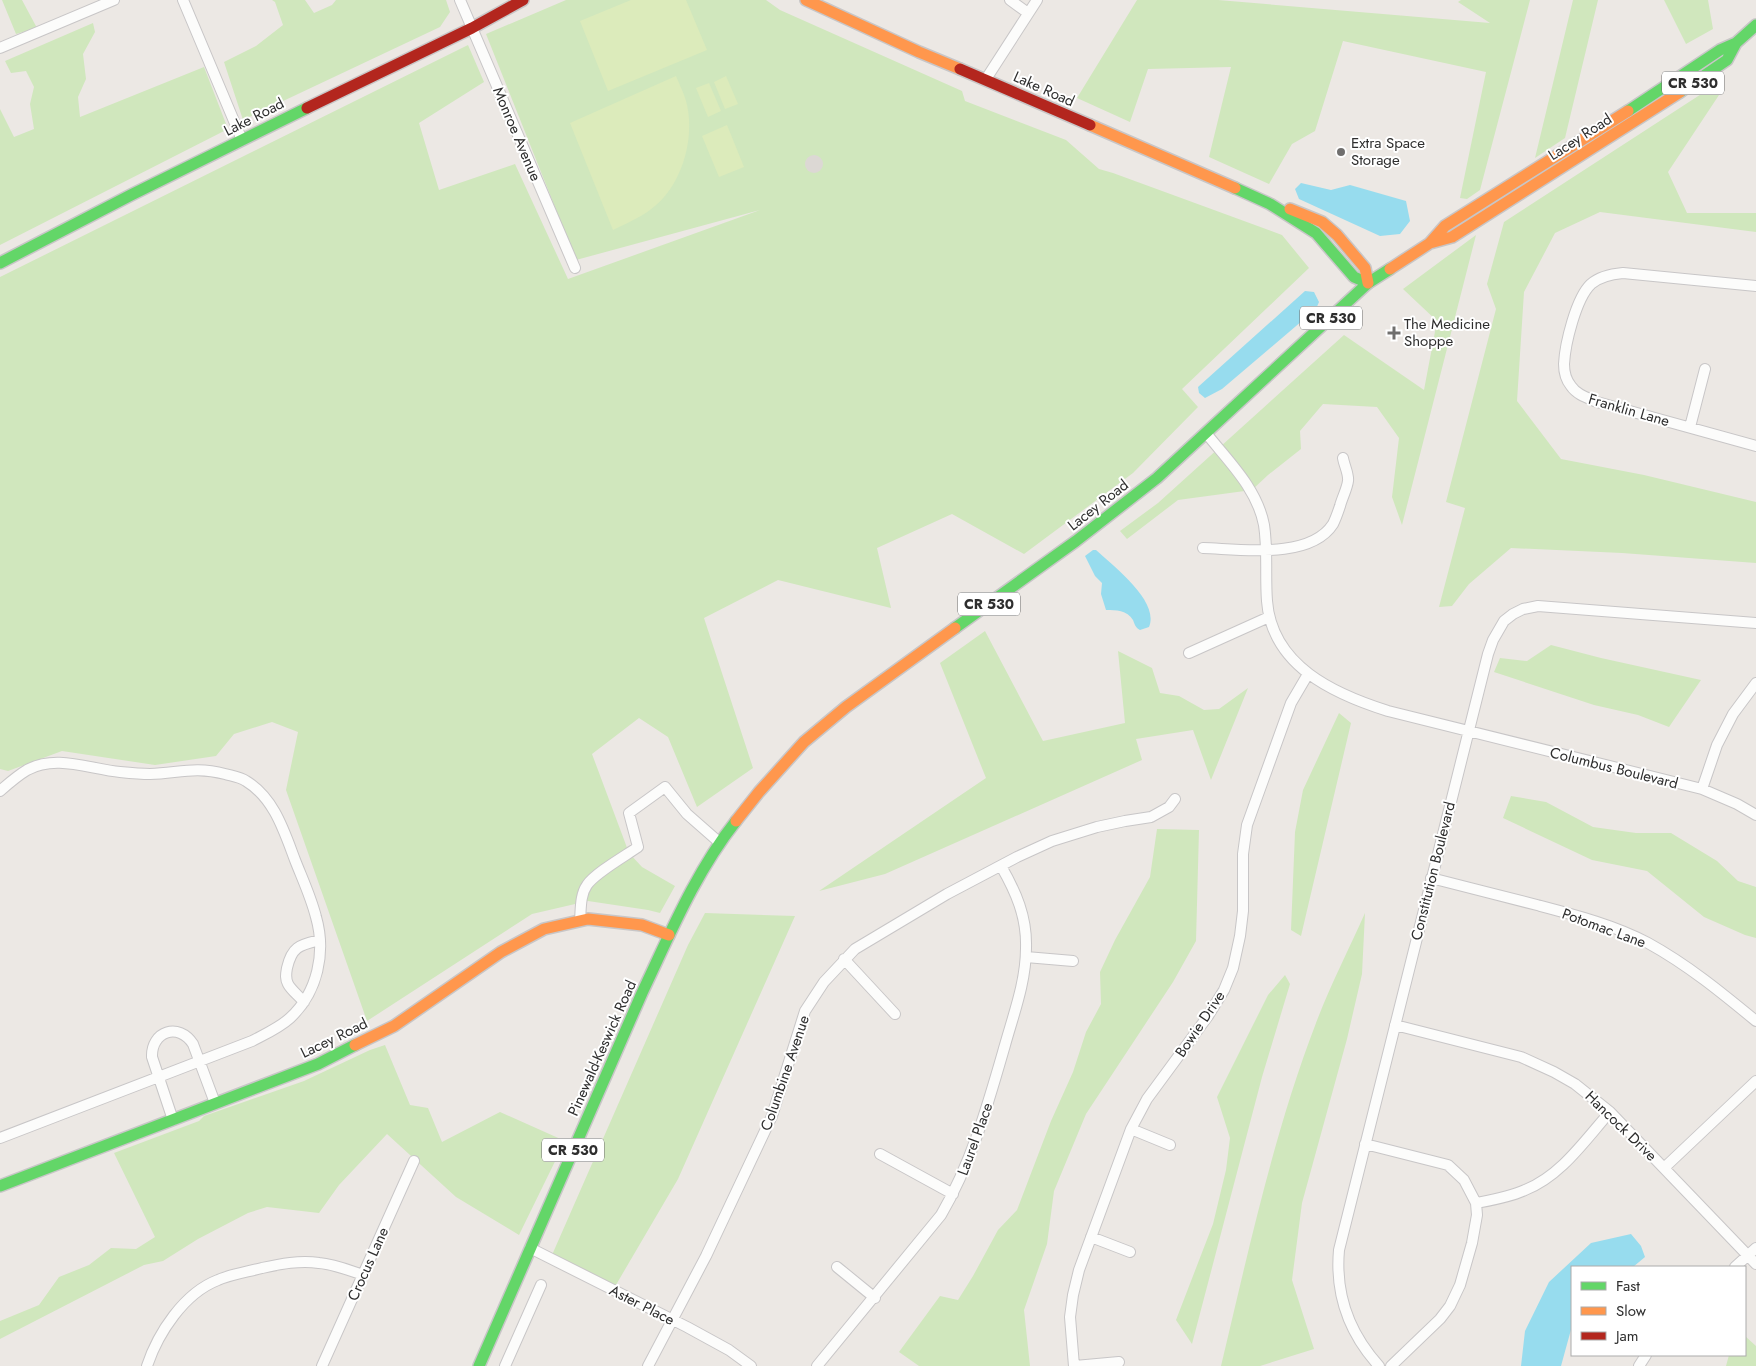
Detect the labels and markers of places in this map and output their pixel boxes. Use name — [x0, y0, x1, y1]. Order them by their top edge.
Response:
place label: Extra Space Storage — [1351, 132, 1425, 171]
marker: Extra Space Storage — [1335, 146, 1347, 158]
place label: The Medicine Shoppe — [1404, 313, 1490, 352]
marker: The Medicine Shoppe — [1388, 327, 1400, 339]

